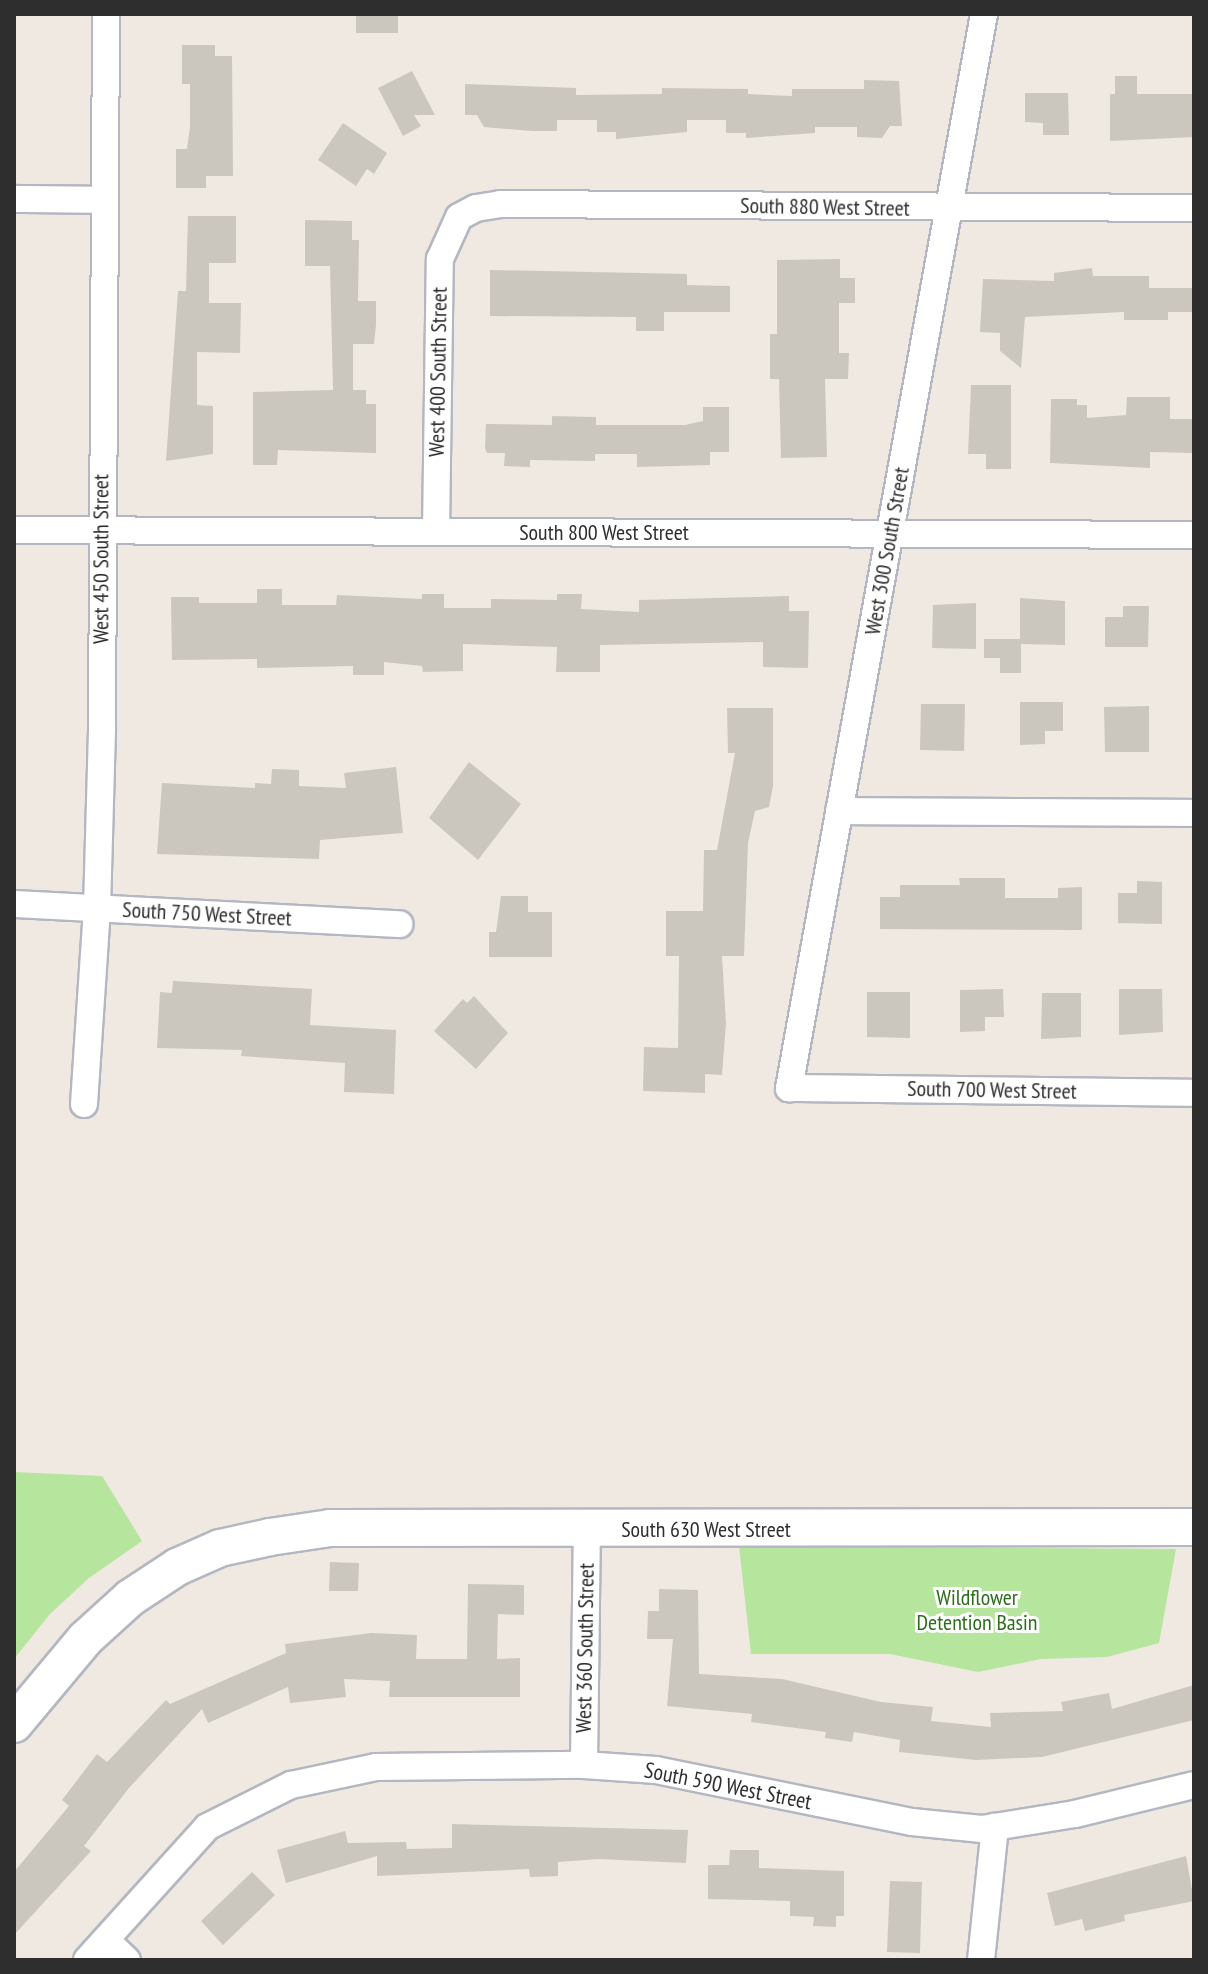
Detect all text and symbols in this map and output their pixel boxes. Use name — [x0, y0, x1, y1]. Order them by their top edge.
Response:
street label: South 880 West Street — [740, 192, 910, 222]
street label: West 400 South Street — [423, 287, 453, 457]
street label: West 300 South Street — [859, 465, 915, 637]
street label: West 450 South Street — [88, 474, 114, 644]
street label: South 800 West Street — [519, 520, 689, 546]
street label: South 750 West Street — [121, 896, 293, 932]
street label: South 700 West Street — [907, 1075, 1077, 1105]
street label: South 630 West Street — [621, 1517, 791, 1543]
street label: West 360 South Street — [570, 1563, 600, 1733]
park label: Wildflower Detention Basin — [917, 1584, 1037, 1636]
street label: South 590 West Street — [642, 1757, 814, 1815]

